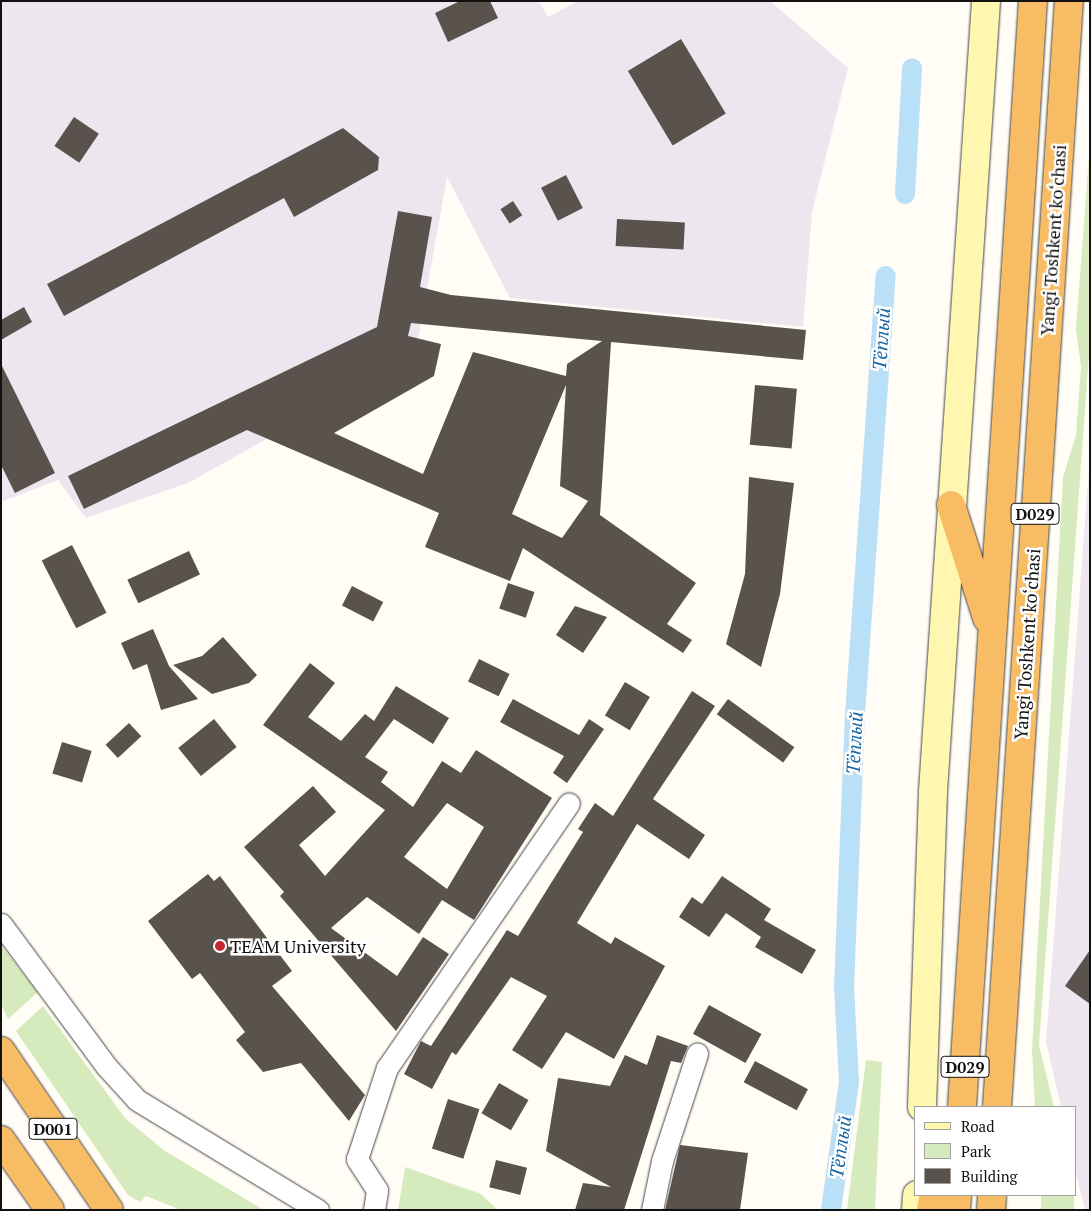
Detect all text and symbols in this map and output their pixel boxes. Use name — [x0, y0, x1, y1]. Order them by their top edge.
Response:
street label: Yangi Toshkent ko‘chasi — [1036, 144, 1070, 336]
water label: Тёплый — [867, 307, 895, 371]
road number: D029 — [1010, 500, 1060, 528]
street label: Yangi Toshkent ko‘chasi — [1010, 548, 1044, 740]
water label: Тёплый — [841, 711, 867, 775]
place label: TEAM University — [230, 935, 366, 957]
marker: TEAM University — [214, 940, 226, 952]
road number: D029 — [940, 1054, 990, 1080]
legend — [914, 1106, 1076, 1196]
water label: Тёплый — [824, 1114, 856, 1180]
road number: D001 — [28, 1116, 78, 1142]
text: Road — [961, 1116, 994, 1136]
text: Park — [961, 1141, 991, 1161]
text: Building — [961, 1166, 1018, 1186]

